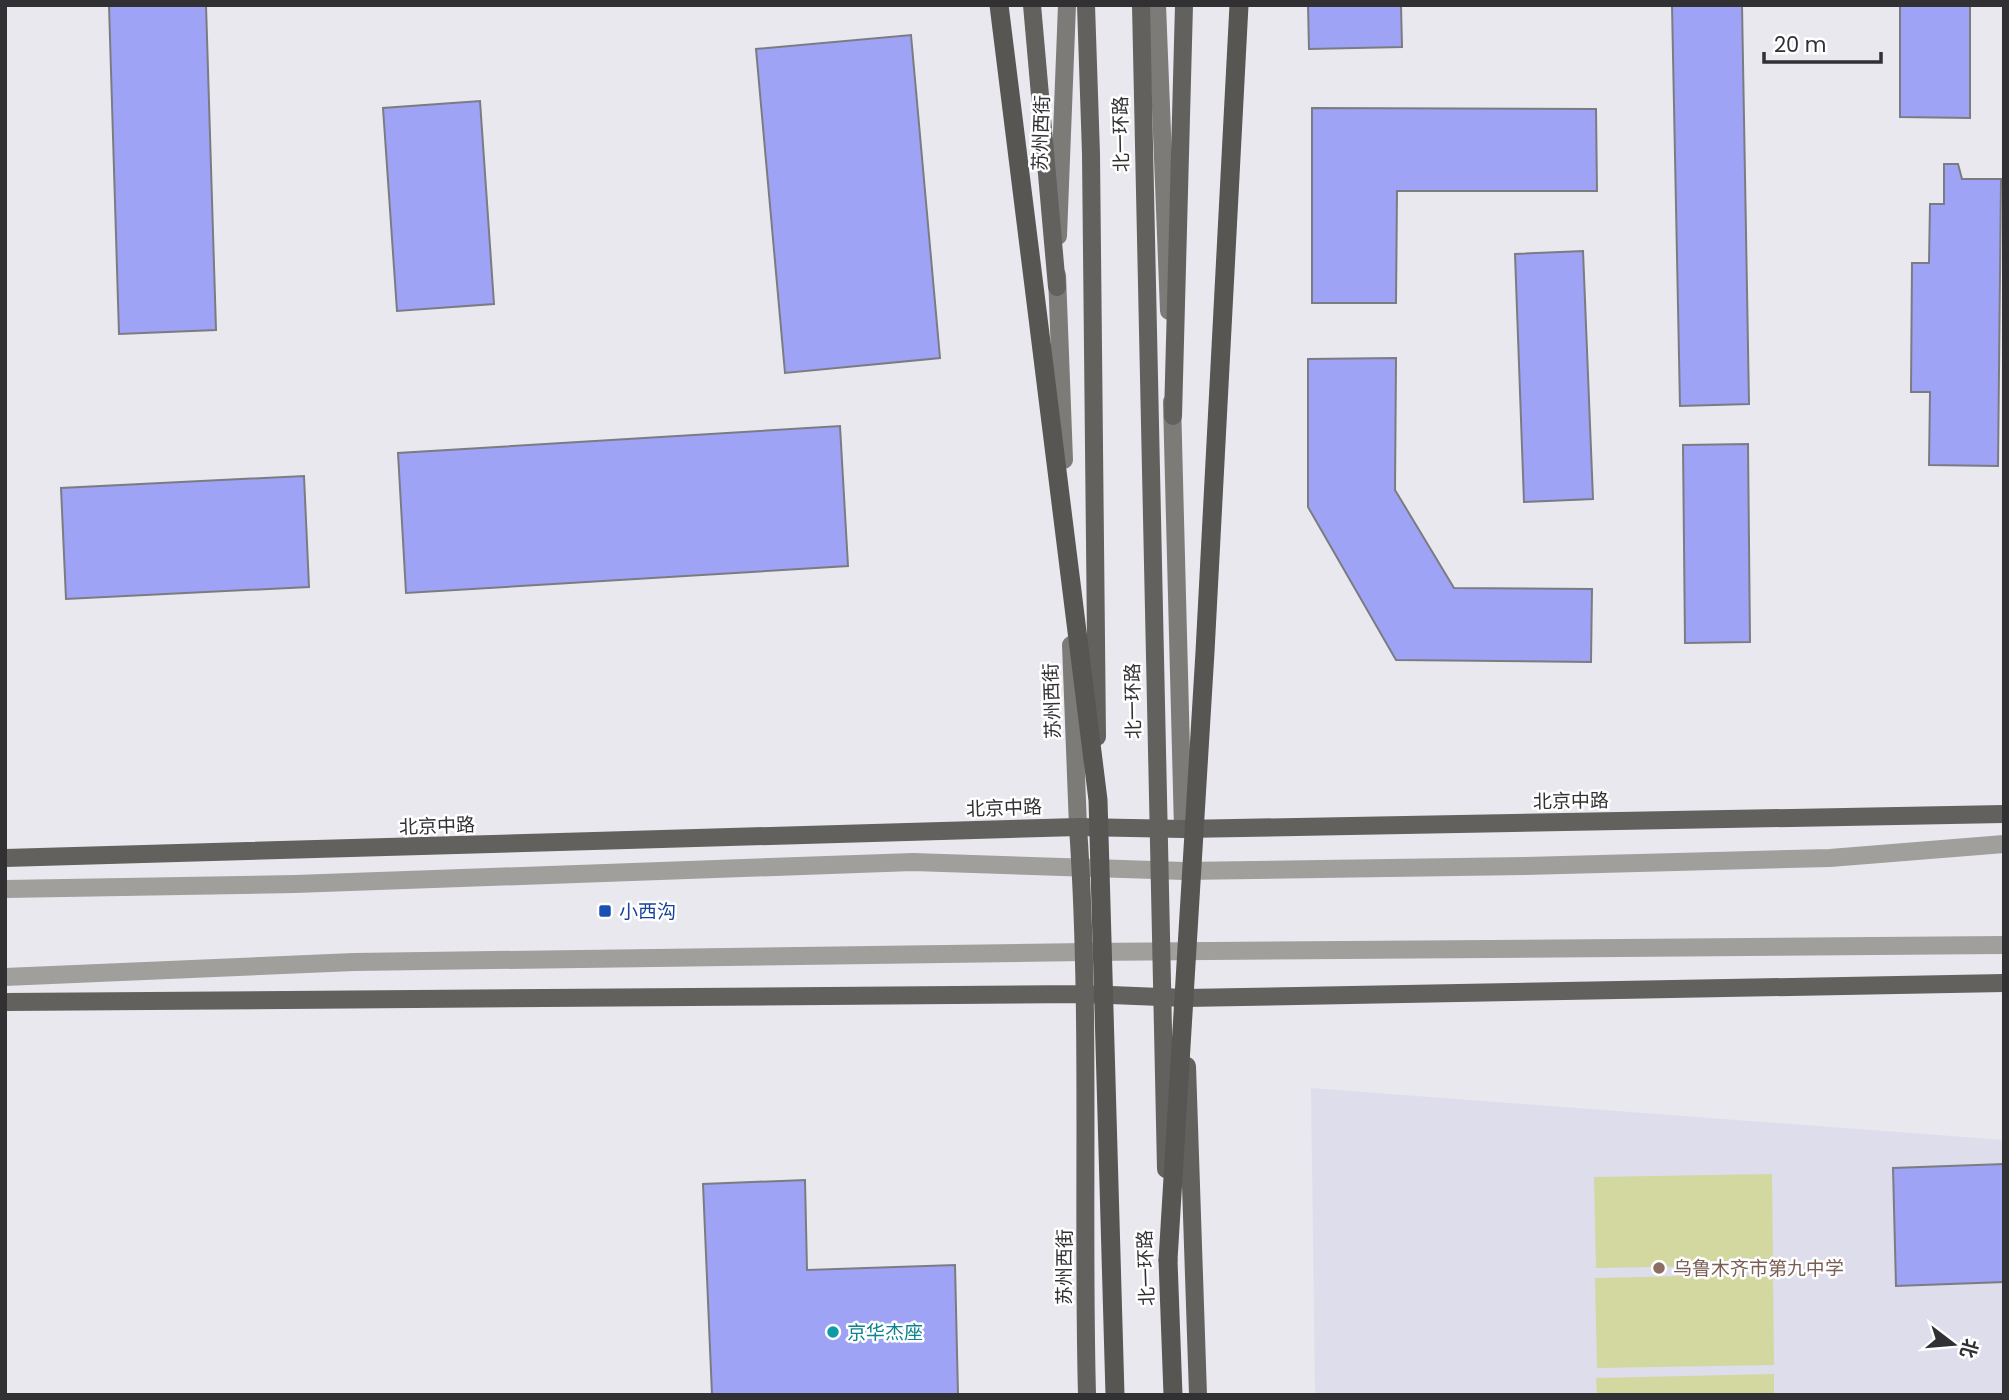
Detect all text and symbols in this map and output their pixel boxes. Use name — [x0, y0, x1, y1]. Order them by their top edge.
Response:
scale bar — [1764, 21, 1881, 65]
text: 20 m — [1774, 30, 1827, 59]
street label: 苏州西街 — [1026, 95, 1056, 171]
street label: 北一环路 — [1107, 96, 1135, 172]
street label: 苏州西街 — [1037, 663, 1067, 739]
street label: 北一环路 — [1119, 663, 1147, 739]
street label: 北京中路 — [1533, 787, 1609, 815]
street label: 北京中路 — [966, 793, 1042, 823]
street label: 北京中路 — [399, 811, 475, 841]
place label: 小西沟 — [619, 898, 676, 925]
marker: 小西沟 — [597, 903, 613, 919]
street label: 苏州西街 — [1051, 1229, 1078, 1305]
street label: 北一环路 — [1131, 1230, 1161, 1306]
place label: 乌鲁木齐市第九中学 — [1673, 1255, 1844, 1282]
marker: 乌鲁木齐市第九中学 — [1651, 1260, 1667, 1276]
north arrow — [1918, 1309, 1988, 1379]
place label: 京华杰座 — [847, 1319, 923, 1346]
marker: 京华杰座 — [825, 1324, 841, 1340]
text: 北 — [1953, 1336, 1984, 1361]

